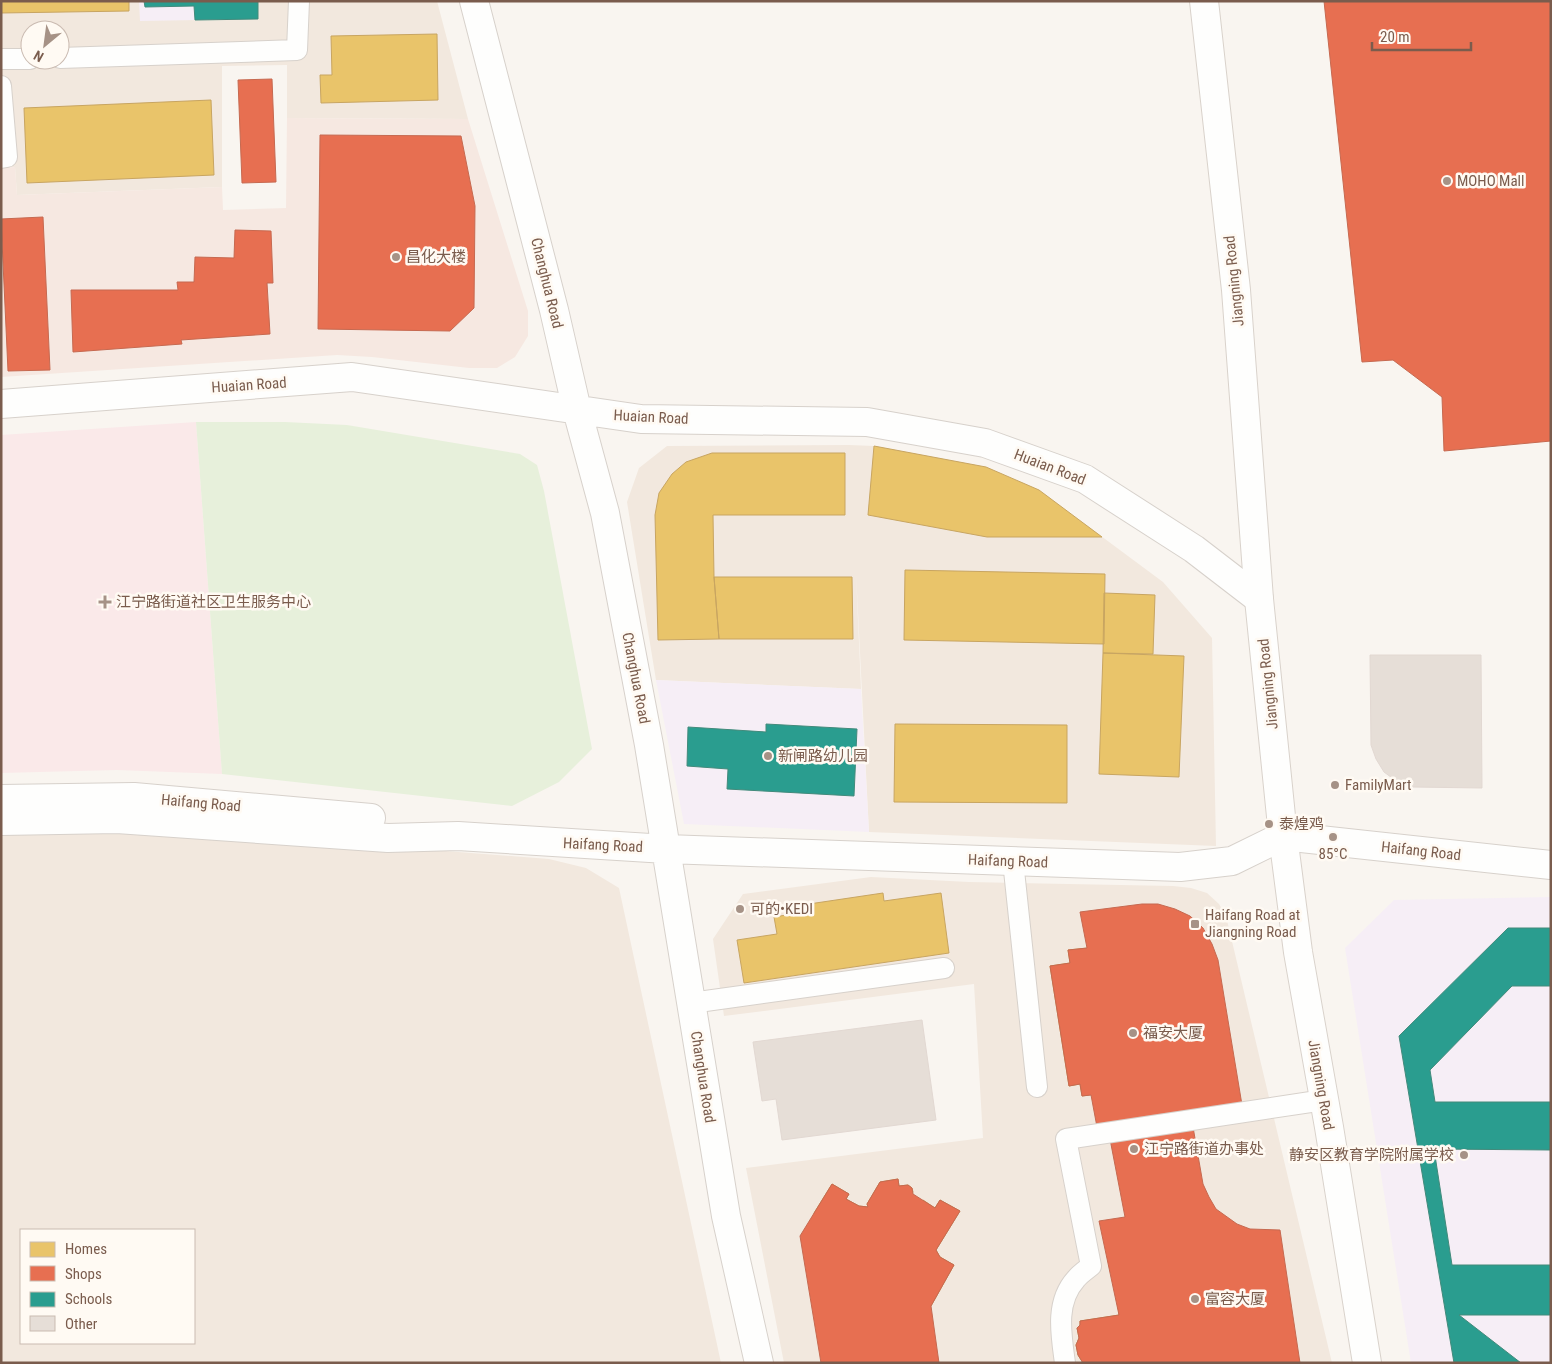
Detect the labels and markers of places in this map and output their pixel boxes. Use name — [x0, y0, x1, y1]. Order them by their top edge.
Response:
place label: MOHO Mall — [1457, 172, 1525, 190]
marker: MOHO Mall — [1441, 175, 1453, 187]
place label: 昌化大楼 — [406, 248, 466, 266]
marker: 昌化大楼 — [390, 251, 402, 263]
place label: 江宁路街道社区卫生服务中心 — [116, 593, 311, 611]
marker: 江宁路街道社区卫生服务中心 — [98, 595, 112, 609]
place label: 新闸路幼儿园 — [778, 747, 868, 765]
marker: 新闸路幼儿园 — [762, 750, 774, 762]
place label: FamilyMart — [1345, 776, 1411, 794]
marker: FamilyMart — [1329, 779, 1341, 791]
place label: 泰煌鸡 — [1279, 815, 1324, 833]
marker: 泰煌鸡 — [1263, 818, 1275, 830]
marker: 85°C — [1327, 831, 1339, 843]
place label: 85°C — [1319, 845, 1347, 863]
place label: 可的•KEDI — [750, 900, 813, 918]
marker: 可的•KEDI — [734, 903, 746, 915]
place label: Haifang Road at Jiangning Road — [1205, 906, 1300, 941]
marker: Haifang Road at Jiangning Road — [1189, 918, 1201, 930]
place label: 福安大厦 — [1143, 1024, 1203, 1042]
marker: 福安大厦 — [1127, 1027, 1139, 1039]
place label: 江宁路街道办事处 — [1144, 1140, 1264, 1158]
marker: 江宁路街道办事处 — [1128, 1143, 1140, 1155]
place label: 静安区教育学院附属学校 — [1289, 1146, 1454, 1164]
marker: 静安区教育学院附属学校 — [1458, 1149, 1470, 1161]
place label: 富容大厦 — [1205, 1290, 1265, 1308]
marker: 富容大厦 — [1189, 1293, 1201, 1305]

